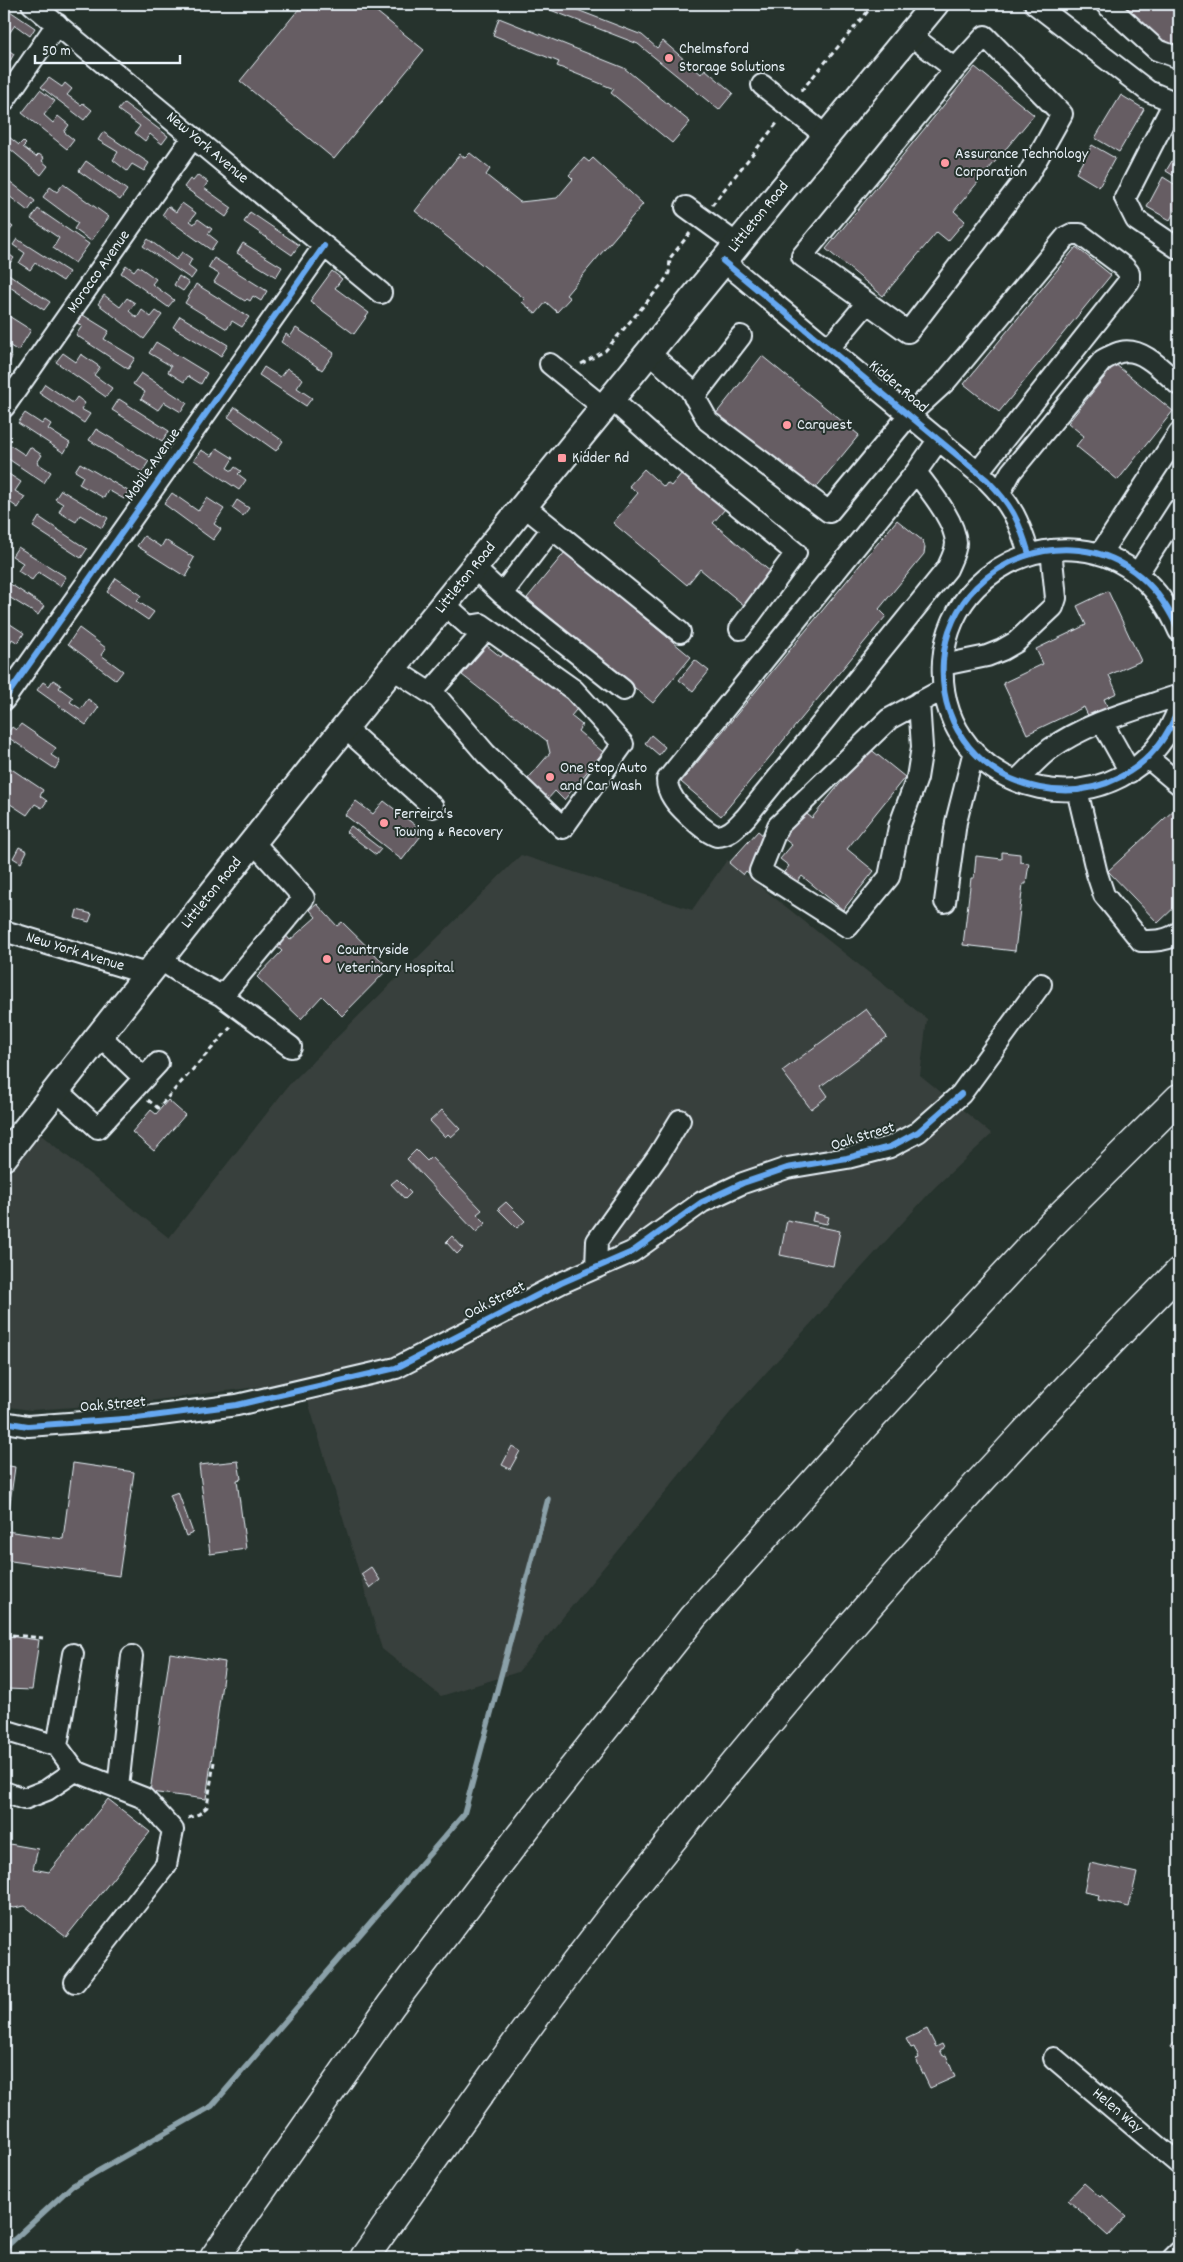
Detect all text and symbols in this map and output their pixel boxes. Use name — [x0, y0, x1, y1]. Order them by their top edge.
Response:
scale bar — [35, 32, 180, 64]
place label: Chelmsford Storage Solutions — [679, 38, 785, 79]
text: 50 m — [42, 41, 71, 63]
marker: Chelmsford Storage Solutions — [663, 52, 675, 64]
street label: New York Avenue — [161, 106, 253, 190]
place label: Assurance Technology Corporation — [955, 143, 1089, 184]
marker: Assurance Technology Corporation — [939, 157, 951, 169]
street label: Littleton Road — [723, 176, 795, 258]
street label: Morocco Avenue — [62, 226, 136, 318]
street label: Kidder Road — [863, 355, 933, 419]
place label: Carquest — [797, 414, 852, 437]
marker: Carquest — [781, 419, 793, 431]
street label: Mobile Avenue — [119, 424, 187, 506]
place label: Kidder Rd — [572, 447, 629, 470]
marker: Kidder Rd — [556, 452, 568, 464]
street label: Littleton Road — [430, 537, 502, 619]
place label: One Stop Auto and Car Wash — [560, 757, 647, 798]
marker: One Stop Auto and Car Wash — [544, 771, 556, 783]
place label: Ferreira's Towing & Recovery — [394, 803, 503, 844]
marker: Ferreira's Towing & Recovery — [378, 817, 390, 829]
street label: Littleton Road — [176, 852, 248, 934]
street label: New York Avenue — [23, 926, 127, 978]
place label: Countryside Veterinary Hospital — [337, 939, 454, 980]
marker: Countryside Veterinary Hospital — [321, 953, 333, 965]
street label: Oak Street — [828, 1116, 898, 1158]
street label: Oak Street — [460, 1276, 530, 1326]
street label: Oak Street — [79, 1391, 147, 1419]
street label: Helen Way — [1087, 2083, 1148, 2140]

